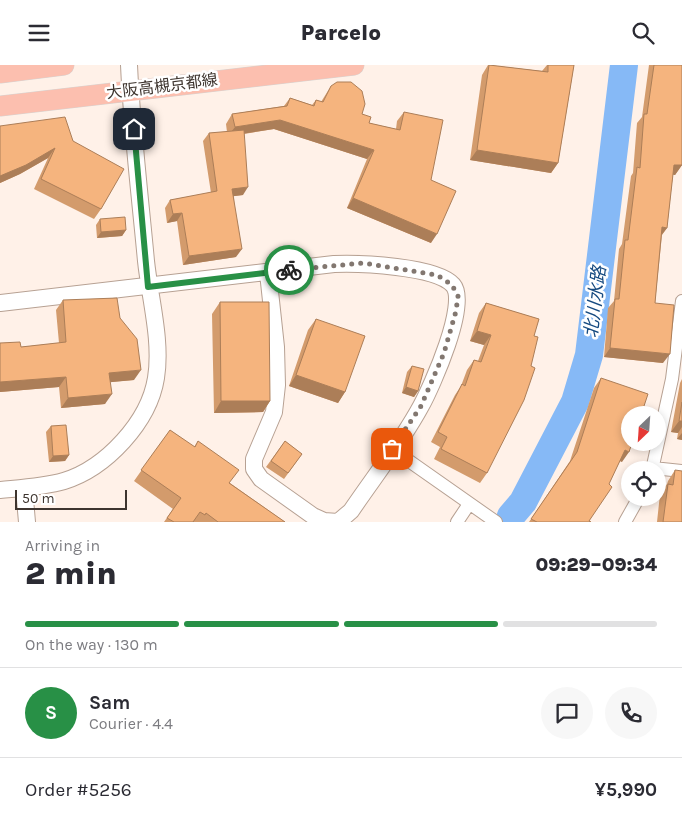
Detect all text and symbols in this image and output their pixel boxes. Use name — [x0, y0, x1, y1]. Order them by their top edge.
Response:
icon: menu — [25, 19, 53, 47]
icon: search — [629, 19, 657, 47]
text: Parcelo — [301, 20, 381, 46]
street label: 大阪高槻京都線 — [105, 70, 219, 102]
pin — [113, 108, 155, 150]
icon: home — [120, 115, 148, 143]
courier — [264, 245, 314, 295]
icon: bike — [275, 256, 303, 284]
water label: 北川水路 — [580, 263, 611, 339]
north arrow — [621, 406, 666, 451]
map controls — [621, 406, 666, 506]
pin — [371, 428, 413, 470]
icon: bag — [378, 435, 406, 463]
button: locate — [621, 461, 666, 506]
scale bar — [15, 487, 128, 510]
text: 50 m — [22, 490, 55, 507]
text: Arriving in — [25, 536, 100, 555]
text: 09:29–09:34 — [536, 554, 657, 576]
text: 2 min — [25, 555, 117, 592]
text: On the way · 130 m — [25, 635, 158, 654]
button: chat — [541, 687, 593, 739]
button: phone — [605, 687, 657, 739]
text: Sam — [89, 692, 130, 714]
text: S — [45, 702, 57, 724]
text: Courier · 4.4 — [89, 714, 173, 733]
text: Order #5256 — [25, 779, 132, 801]
text: ¥5,990 — [595, 779, 657, 801]

